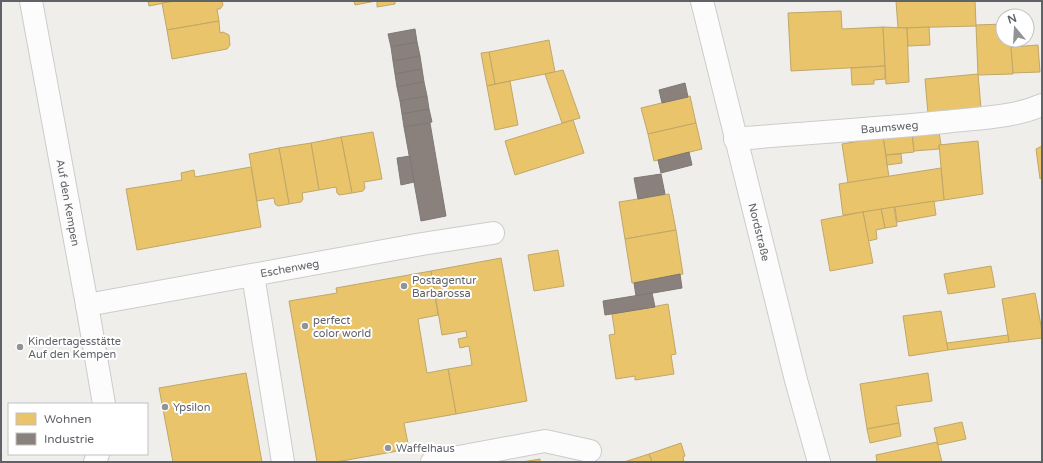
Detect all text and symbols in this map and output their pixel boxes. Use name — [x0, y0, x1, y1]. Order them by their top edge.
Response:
north arrow — [995, 8, 1035, 48]
text: N — [1006, 11, 1018, 27]
street label: Baumsweg — [860, 118, 919, 136]
street label: Auf den Kempen — [54, 158, 83, 247]
street label: Nordstraße — [746, 202, 773, 262]
street label: Eschenweg — [259, 256, 320, 280]
place label: Postagentur Barbarossa — [412, 274, 477, 300]
marker: Postagentur Barbarossa — [399, 281, 409, 291]
place label: perfect color world — [313, 314, 371, 340]
marker: perfect color world — [300, 321, 310, 331]
place label: Kindertagesstätte Auf den Kempen — [28, 335, 121, 361]
marker: Kindertagesstätte Auf den Kempen — [15, 342, 25, 352]
place label: Ypsilon — [173, 401, 210, 414]
marker: Ypsilon — [160, 402, 170, 412]
legend — [8, 403, 148, 455]
text: Wohnen — [44, 412, 92, 426]
text: Industrie — [44, 432, 94, 446]
place label: Waffelhaus — [396, 442, 455, 455]
marker: Waffelhaus — [383, 443, 393, 453]

